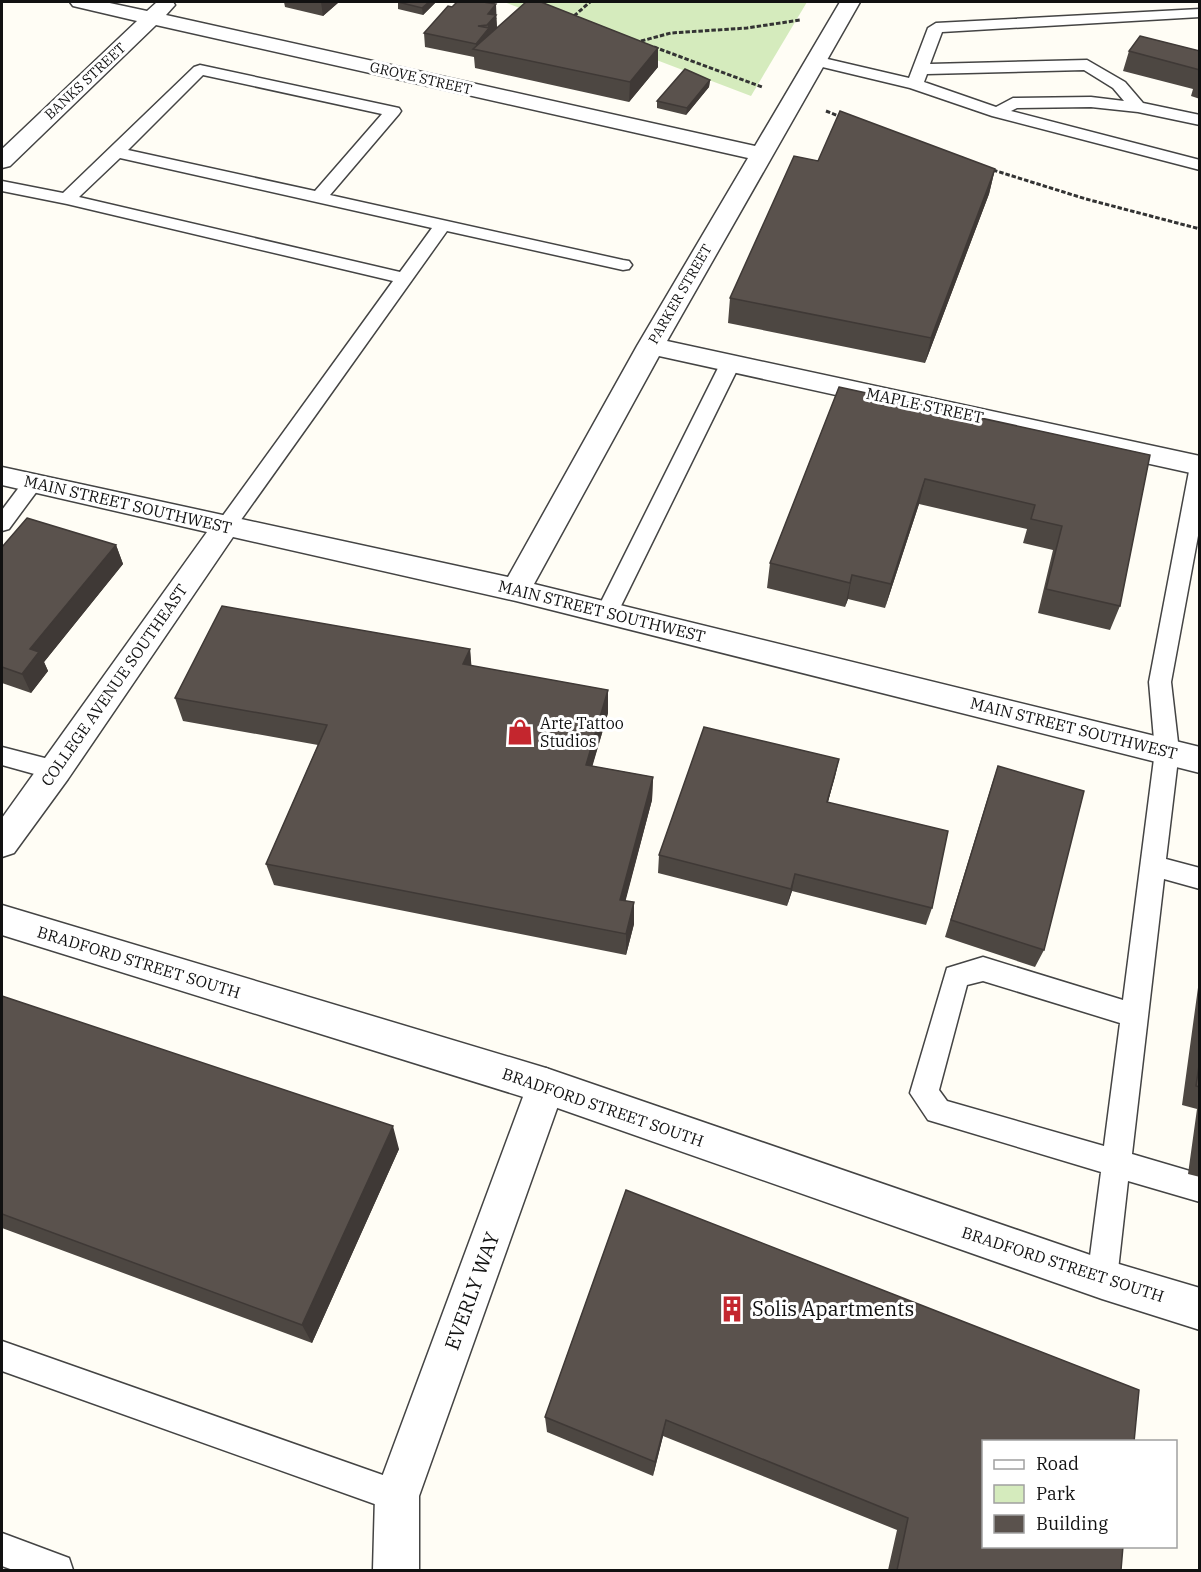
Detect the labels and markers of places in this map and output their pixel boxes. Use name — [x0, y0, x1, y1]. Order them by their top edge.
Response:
place label: Arte Tattoo Studios — [540, 713, 624, 751]
shop icon: Arte Tattoo Studios — [505, 717, 535, 747]
building icon: Solis Apartments — [717, 1294, 747, 1324]
place label: Solis Apartments — [752, 1295, 914, 1322]

